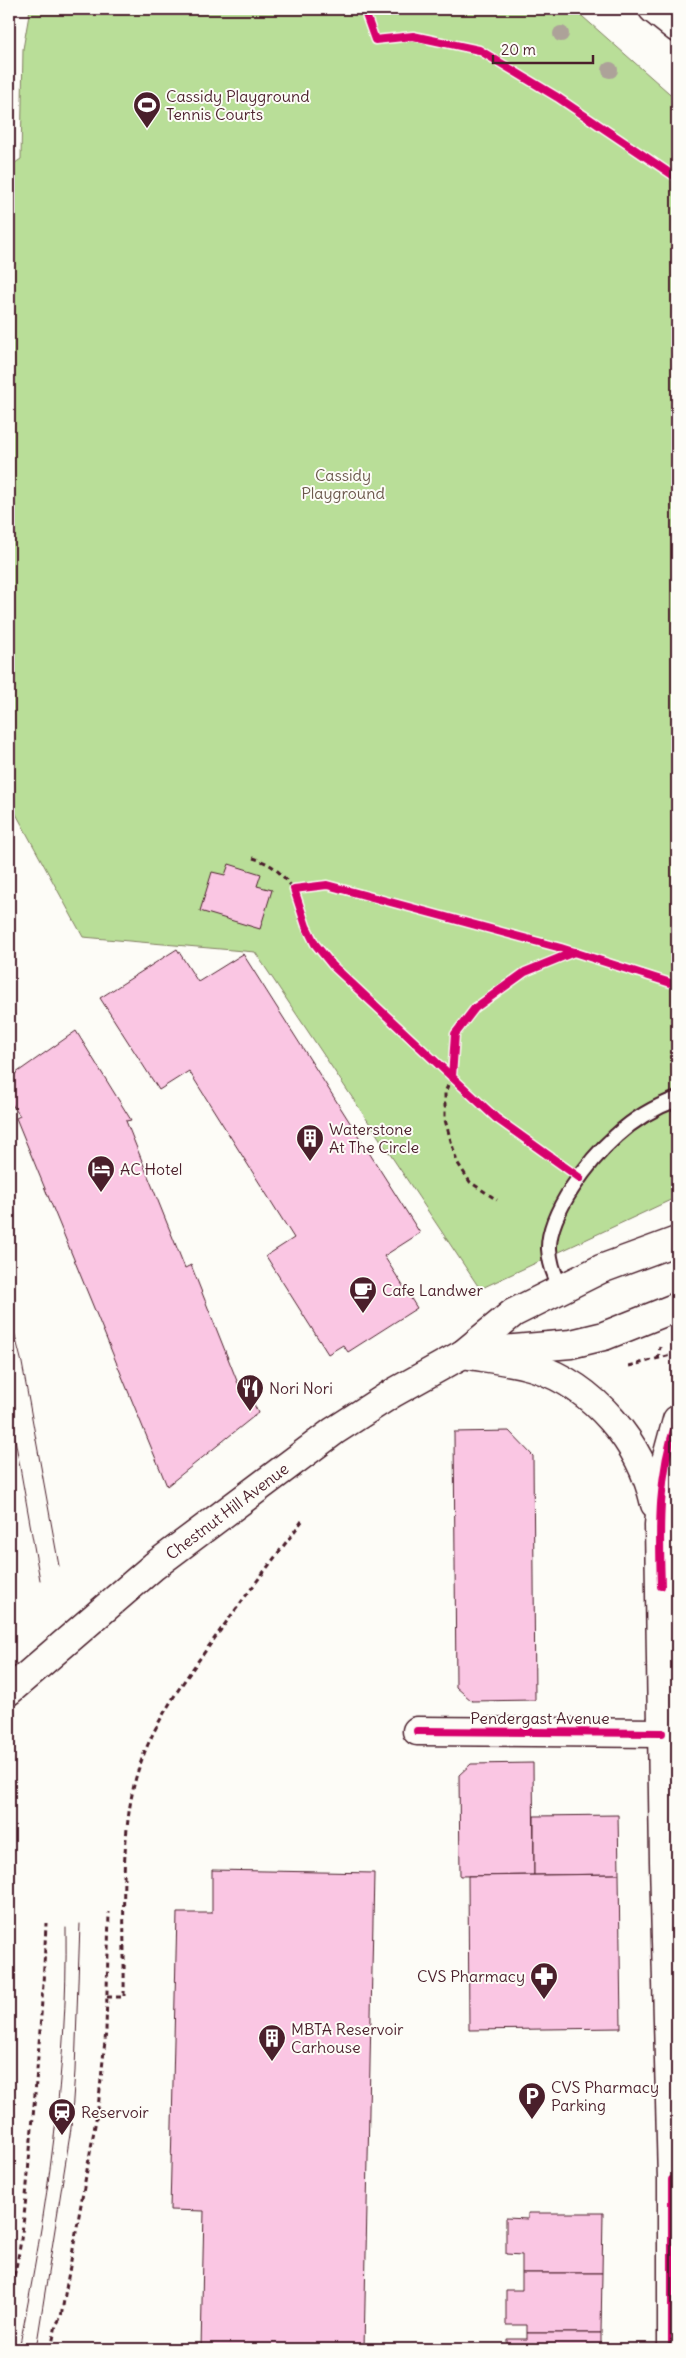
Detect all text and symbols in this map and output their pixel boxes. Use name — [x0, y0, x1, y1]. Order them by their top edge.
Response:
scale bar — [493, 32, 594, 64]
text: 20 m — [501, 40, 536, 59]
place label: Cassidy Playground Tennis Courts — [166, 86, 310, 124]
sports icon: Cassidy Playground Tennis Courts — [132, 90, 162, 129]
park label: Cassidy Playground — [301, 465, 385, 503]
place label: Waterstone At The Circle — [329, 1119, 419, 1157]
building icon: Waterstone At The Circle — [295, 1123, 325, 1162]
hotel icon: AC Hotel — [86, 1154, 116, 1193]
place label: AC Hotel — [120, 1159, 182, 1179]
cafe icon: Cafe Landwer — [348, 1275, 378, 1314]
place label: Cafe Landwer — [382, 1280, 483, 1300]
restaurant icon: Nori Nori — [235, 1373, 265, 1412]
place label: Nori Nori — [269, 1378, 333, 1398]
street label: Chestnut Hill Avenue — [162, 1458, 292, 1564]
street label: Pendergast Avenue — [470, 1708, 610, 1728]
pharmacy icon: CVS Pharmacy — [529, 1961, 559, 2000]
place label: CVS Pharmacy — [417, 1966, 525, 1986]
place label: MBTA Reservoir Carhouse — [291, 2019, 404, 2057]
building icon: MBTA Reservoir Carhouse — [257, 2023, 287, 2062]
place label: CVS Pharmacy Parking — [551, 2077, 659, 2115]
parking icon: CVS Pharmacy Parking — [517, 2081, 547, 2120]
station icon: Reservoir — [47, 2097, 77, 2136]
place label: Reservoir — [81, 2102, 149, 2122]

